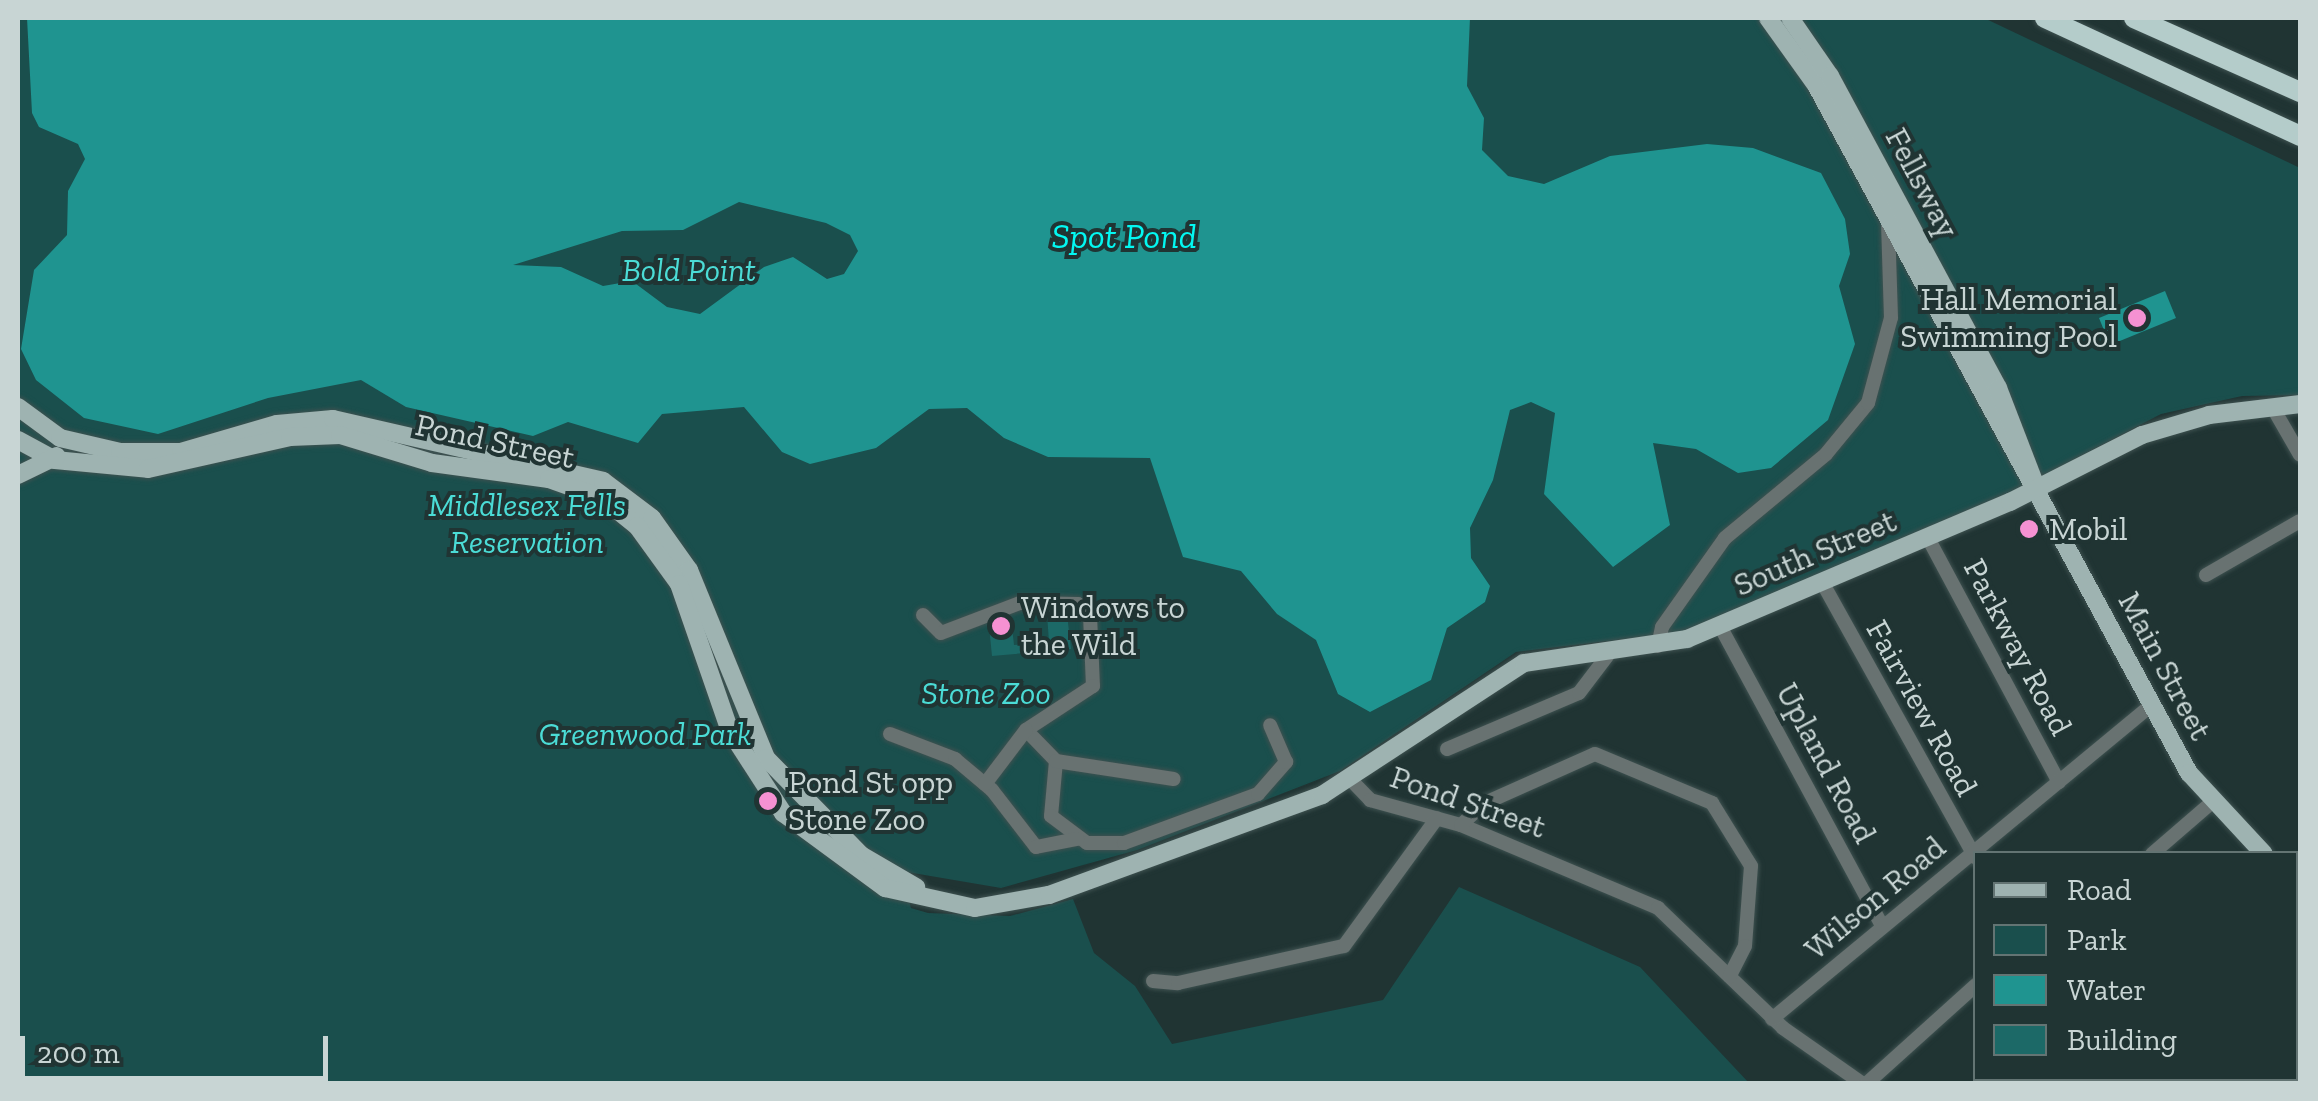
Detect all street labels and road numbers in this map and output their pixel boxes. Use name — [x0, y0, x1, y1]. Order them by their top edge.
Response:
street label: Fellsway — [1877, 121, 1967, 245]
street label: Pond Street — [412, 405, 578, 477]
street label: South Street — [1728, 502, 1902, 604]
street label: Parkway Road — [1955, 552, 2081, 742]
street label: Main Street — [2110, 585, 2220, 747]
street label: Fairview Road — [1858, 613, 1986, 803]
street label: Upland Road — [1768, 676, 1884, 850]
street label: Pond Street — [1385, 758, 1551, 846]
street label: Wilson Road — [1797, 828, 1953, 968]

